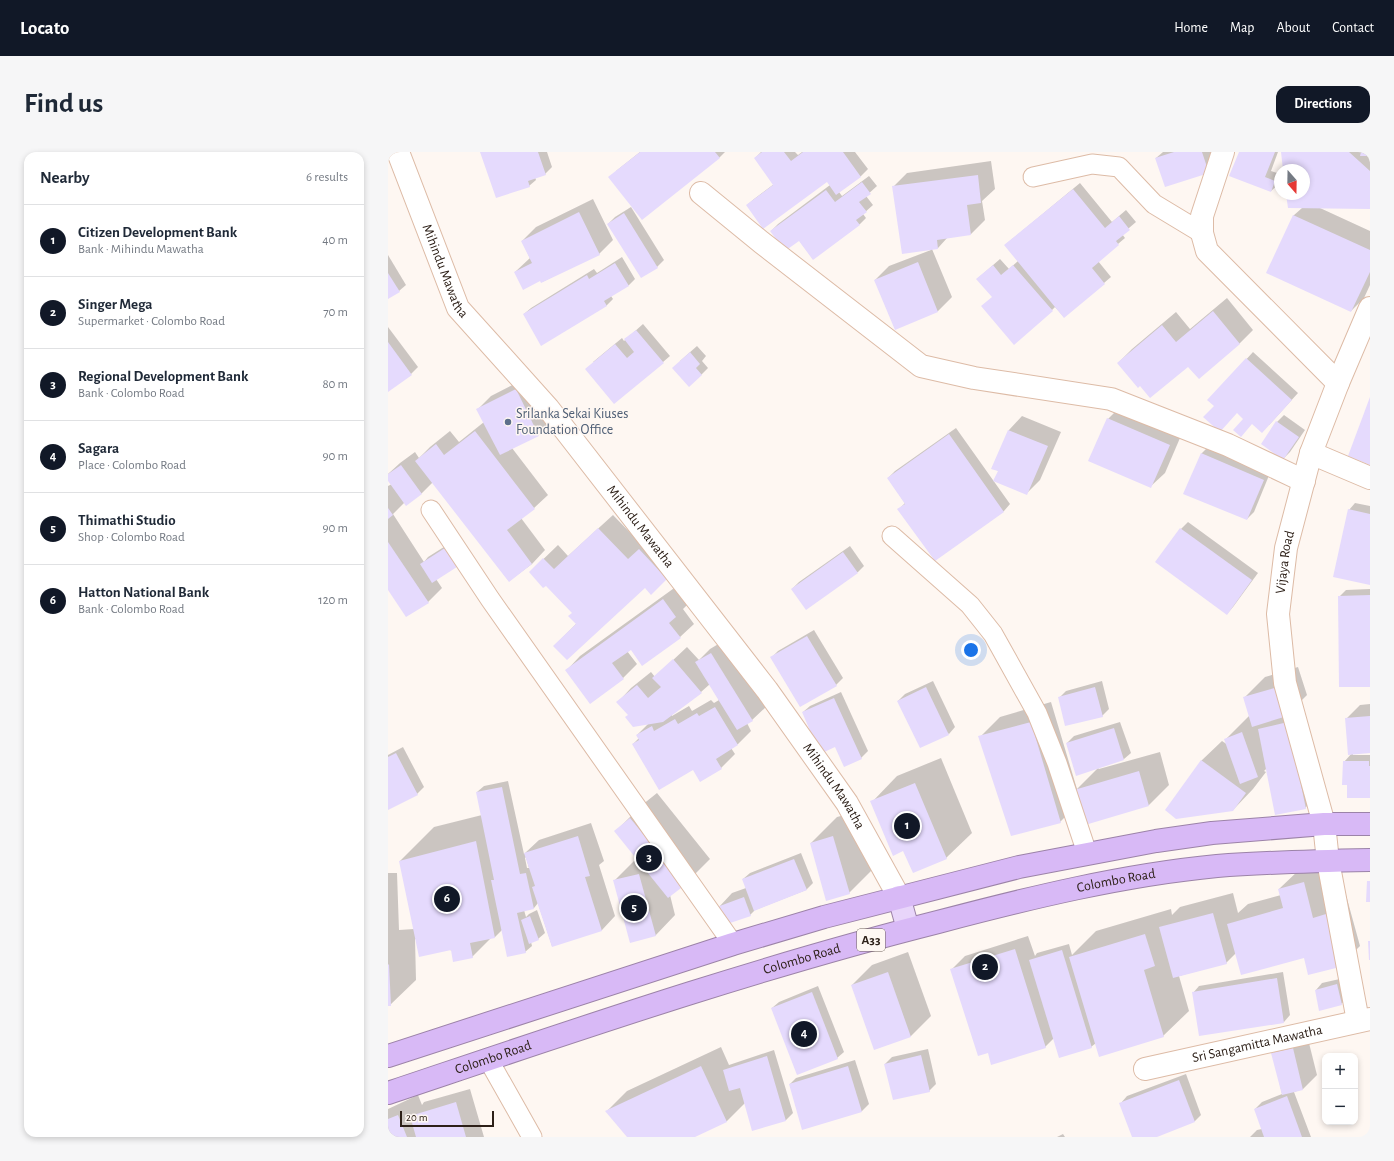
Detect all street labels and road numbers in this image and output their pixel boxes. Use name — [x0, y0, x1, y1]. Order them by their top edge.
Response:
street label: Mihindu Mawatha — [419, 222, 471, 321]
street label: Mihindu Mawatha — [604, 483, 677, 571]
street label: Vijaya Road — [1274, 529, 1297, 595]
street label: Mihindu Mawatha — [800, 741, 867, 832]
street label: Colombo Road — [1076, 867, 1156, 895]
road number: A33 — [857, 929, 885, 951]
street label: Colombo Road — [762, 941, 842, 977]
street label: Sri Sangamitta Mawatha — [1191, 1023, 1324, 1065]
street label: Colombo Road — [453, 1038, 533, 1077]

